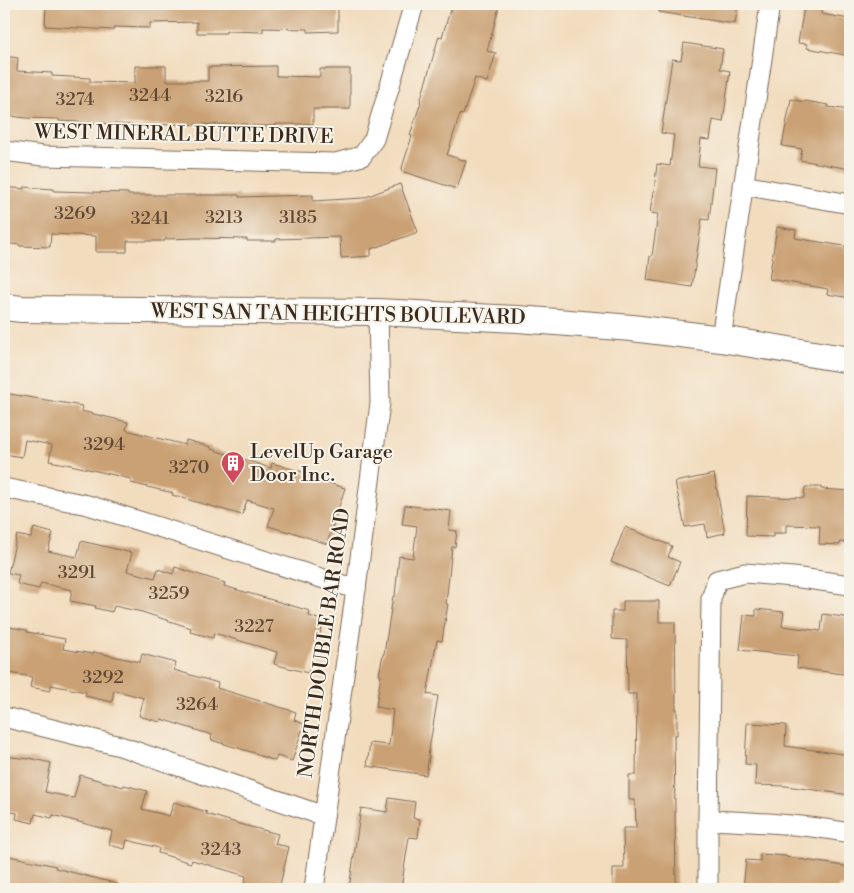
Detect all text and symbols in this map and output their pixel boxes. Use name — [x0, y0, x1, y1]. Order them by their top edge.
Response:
house number: 3244 — [129, 84, 171, 107]
house number: 3216 — [205, 85, 243, 108]
house number: 3274 — [56, 88, 95, 111]
street label: WEST MINERAL BUTTE DRIVE — [33, 120, 334, 150]
house number: 3269 — [54, 202, 96, 225]
house number: 3213 — [205, 206, 243, 229]
house number: 3185 — [279, 206, 317, 229]
house number: 3241 — [131, 207, 170, 230]
street label: WEST SAN TAN HEIGHTS BOULEVARD — [149, 299, 526, 331]
house number: 3294 — [83, 433, 125, 456]
place label: LevelUp Garage Door Inc. — [250, 440, 393, 488]
building icon: LevelUp Garage Door Inc. — [220, 450, 246, 484]
house number: 3270 — [169, 456, 209, 479]
street label: NORTH DOUBLE BAR ROAD — [294, 507, 356, 779]
house number: 3291 — [58, 561, 96, 584]
house number: 3259 — [148, 582, 190, 605]
house number: 3227 — [234, 615, 274, 638]
house number: 3292 — [82, 666, 124, 689]
house number: 3264 — [176, 693, 218, 716]
house number: 3243 — [201, 838, 242, 861]

